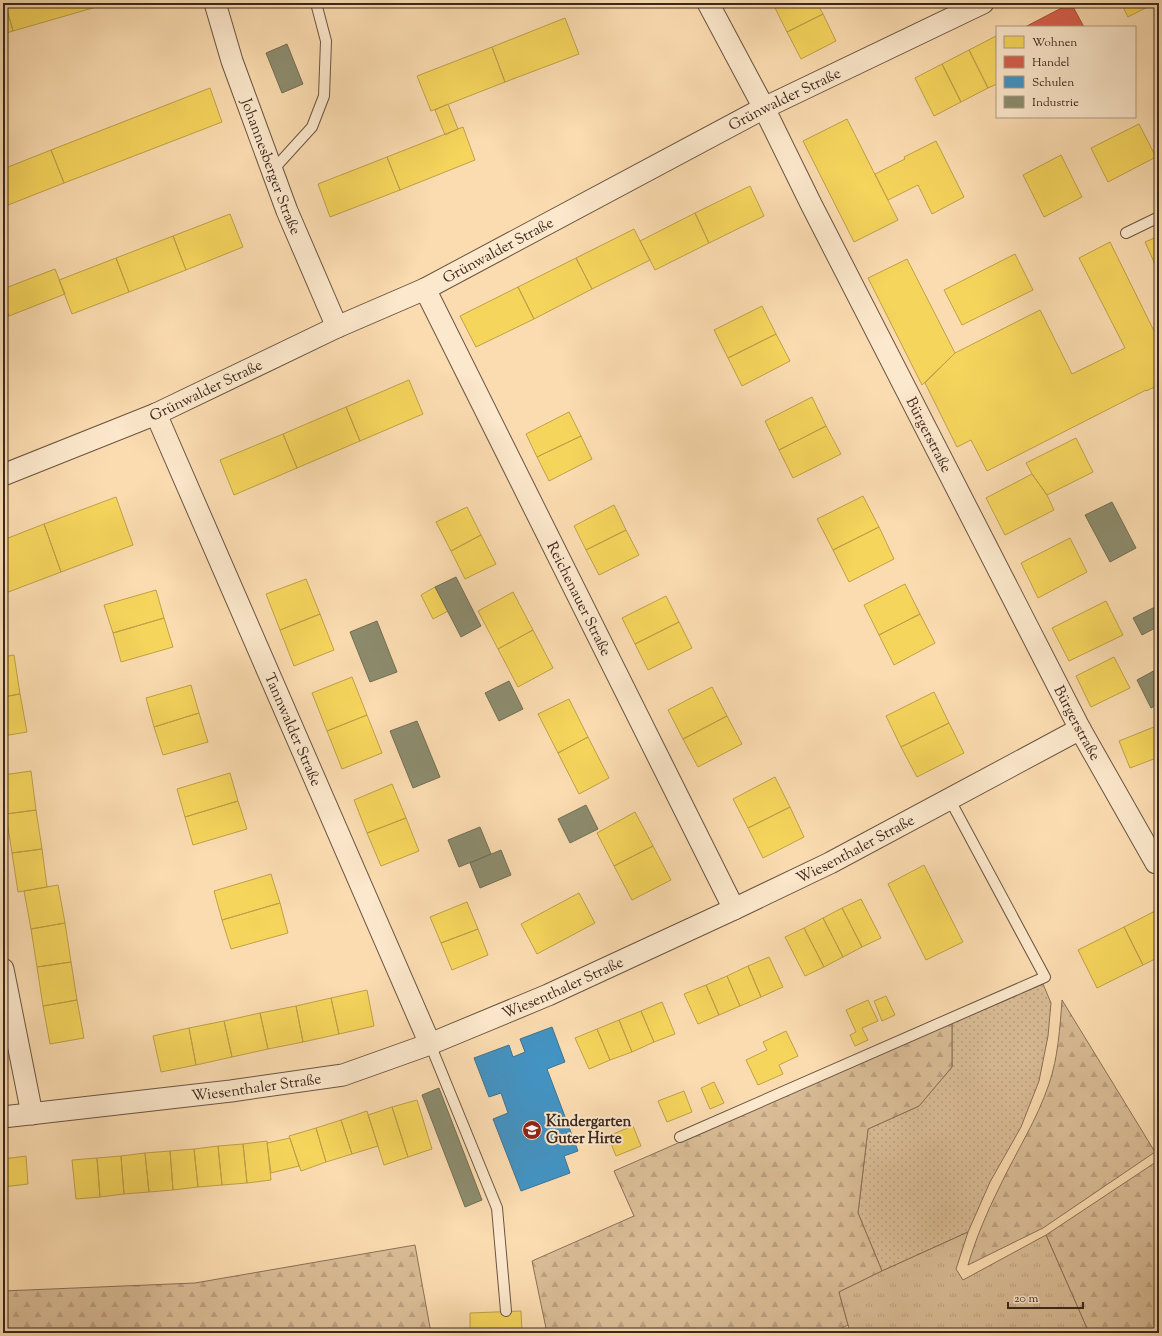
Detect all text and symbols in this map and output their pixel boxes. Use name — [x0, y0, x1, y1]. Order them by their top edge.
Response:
legend — [996, 26, 1136, 118]
text: Wohnen — [1032, 34, 1077, 52]
text: Handel — [1032, 54, 1070, 72]
street label: Grünwalder Straße — [725, 64, 845, 137]
text: Schulen — [1032, 74, 1074, 92]
text: Industrie — [1032, 94, 1079, 112]
street label: Johannesberger Straße — [234, 95, 305, 239]
street label: Grünwalder Straße — [439, 213, 558, 290]
street label: Grünwalder Straße — [147, 355, 266, 427]
street label: Bürgerstraße — [900, 394, 956, 477]
street label: Reichenauer Straße — [541, 538, 615, 660]
street label: Tannwalder Straße — [258, 670, 326, 790]
street label: Bürgerstraße — [1047, 682, 1105, 765]
street label: Wiesenthaler Straße — [793, 810, 919, 890]
street label: Wiesenthaler Straße — [499, 953, 627, 1025]
street label: Wiesenthaler Straße — [190, 1069, 323, 1107]
place label: Kindergarten Guter Hirte — [546, 1112, 632, 1150]
school or university icon: Kindergarten Guter Hirte — [521, 1119, 543, 1141]
scale bar — [1008, 1284, 1083, 1310]
text: 20 m — [1014, 1290, 1039, 1308]

